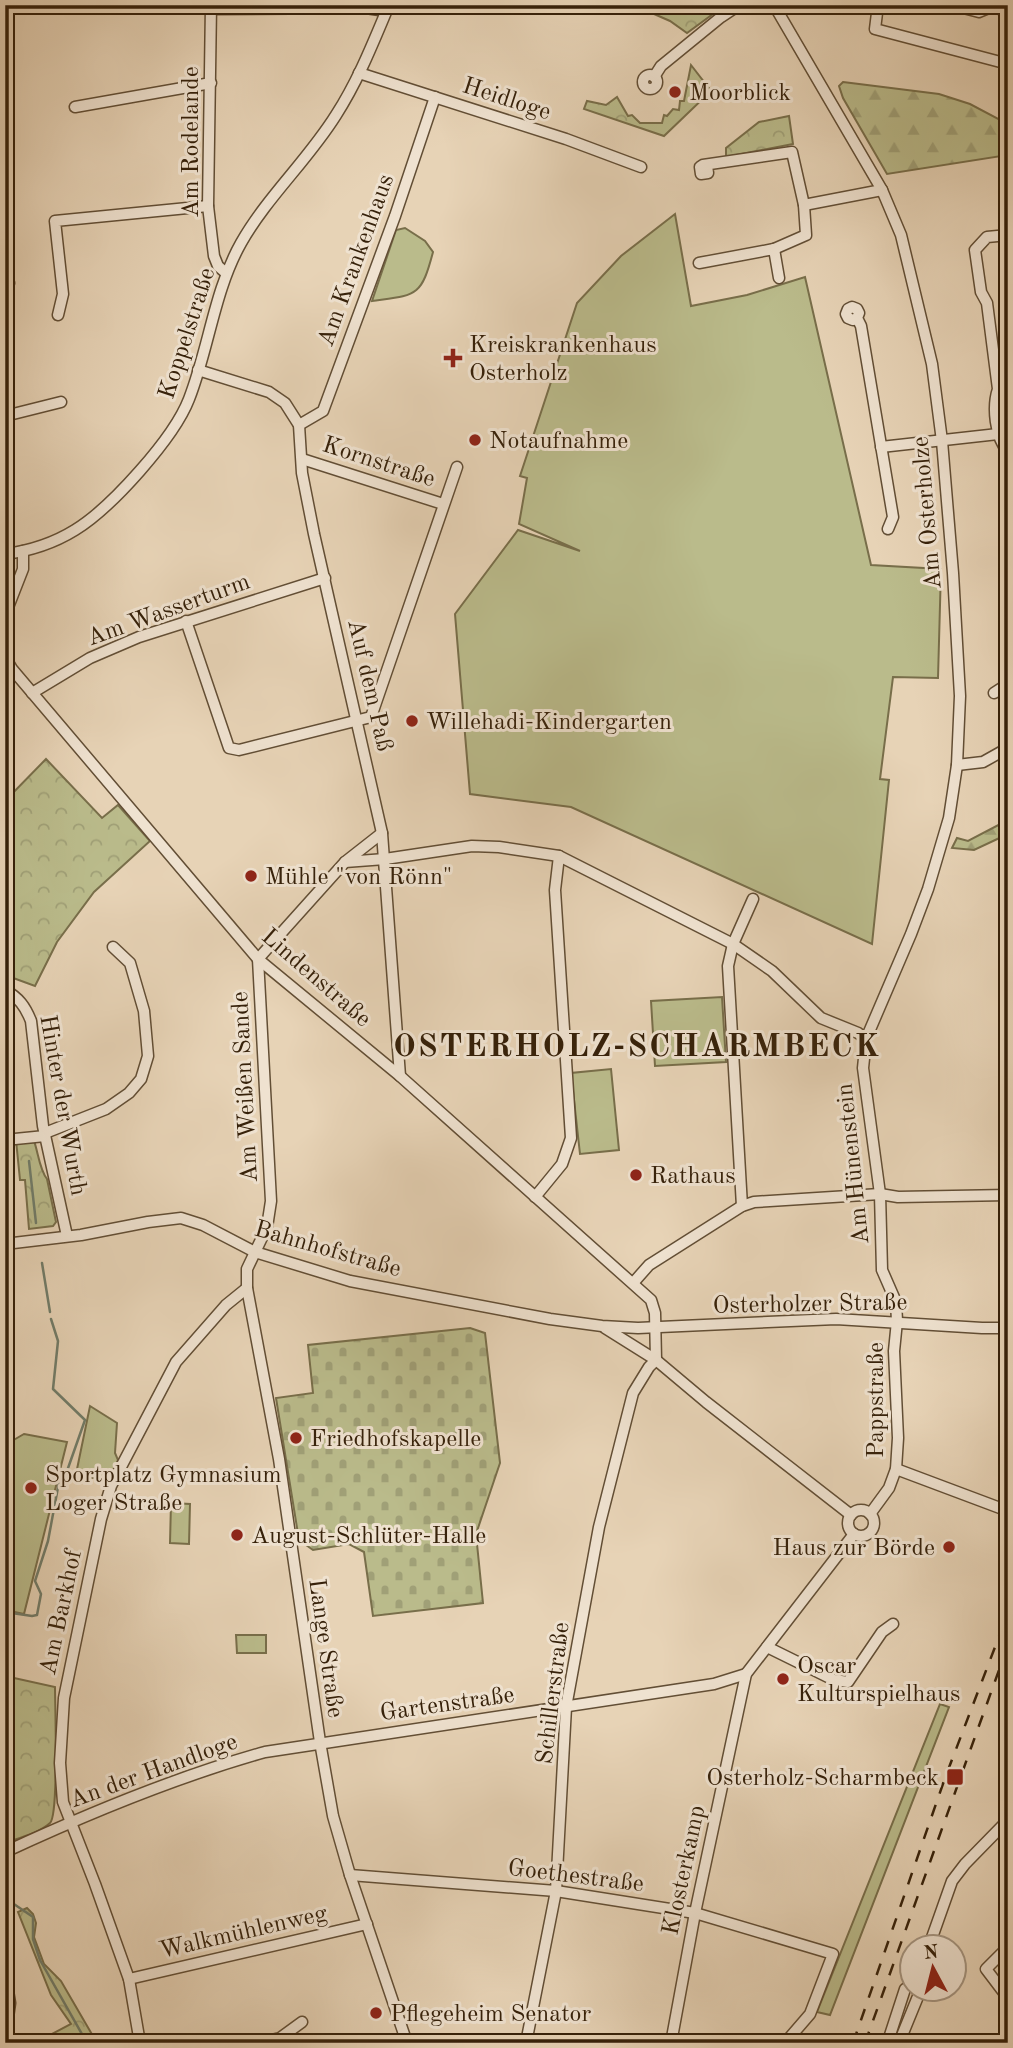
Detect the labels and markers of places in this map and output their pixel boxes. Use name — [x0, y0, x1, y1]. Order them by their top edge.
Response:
place label: Moorblick — [689, 82, 791, 106]
marker: Moorblick — [667, 84, 683, 100]
place label: Kreiskrankenhaus Osterholz — [469, 334, 657, 386]
marker: Kreiskrankenhaus Osterholz — [443, 348, 463, 368]
place label: Notaufnahme — [489, 430, 628, 454]
marker: Notaufnahme — [467, 432, 483, 448]
place label: Willehadi-Kindergarten — [426, 711, 672, 735]
marker: Willehadi-Kindergarten — [404, 713, 420, 729]
place label: Mühle "von Rönn" — [265, 866, 452, 890]
marker: Mühle "von Rönn" — [243, 868, 259, 884]
place label: Rathaus — [650, 1165, 736, 1189]
marker: Rathaus — [628, 1167, 644, 1183]
place label: Friedhofskapelle — [310, 1428, 481, 1452]
marker: Friedhofskapelle — [288, 1430, 304, 1446]
place label: Sportplatz Gymnasium Loger Straße — [45, 1464, 282, 1516]
marker: Sportplatz Gymnasium Loger Straße — [23, 1480, 39, 1496]
place label: August-Schlüter-Halle — [251, 1525, 486, 1549]
marker: August-Schlüter-Halle — [229, 1527, 245, 1543]
place label: Haus zur Börde — [772, 1537, 935, 1561]
marker: Haus zur Börde — [941, 1539, 957, 1555]
place label: Oscar Kulturspielhaus — [797, 1655, 961, 1707]
marker: Oscar Kulturspielhaus — [775, 1671, 791, 1687]
place label: Osterholz-Scharmbeck — [706, 1767, 939, 1791]
marker: Osterholz-Scharmbeck — [945, 1767, 965, 1787]
place label: Pflegeheim Senator — [390, 2003, 591, 2027]
marker: Pflegeheim Senator — [368, 2005, 384, 2021]

